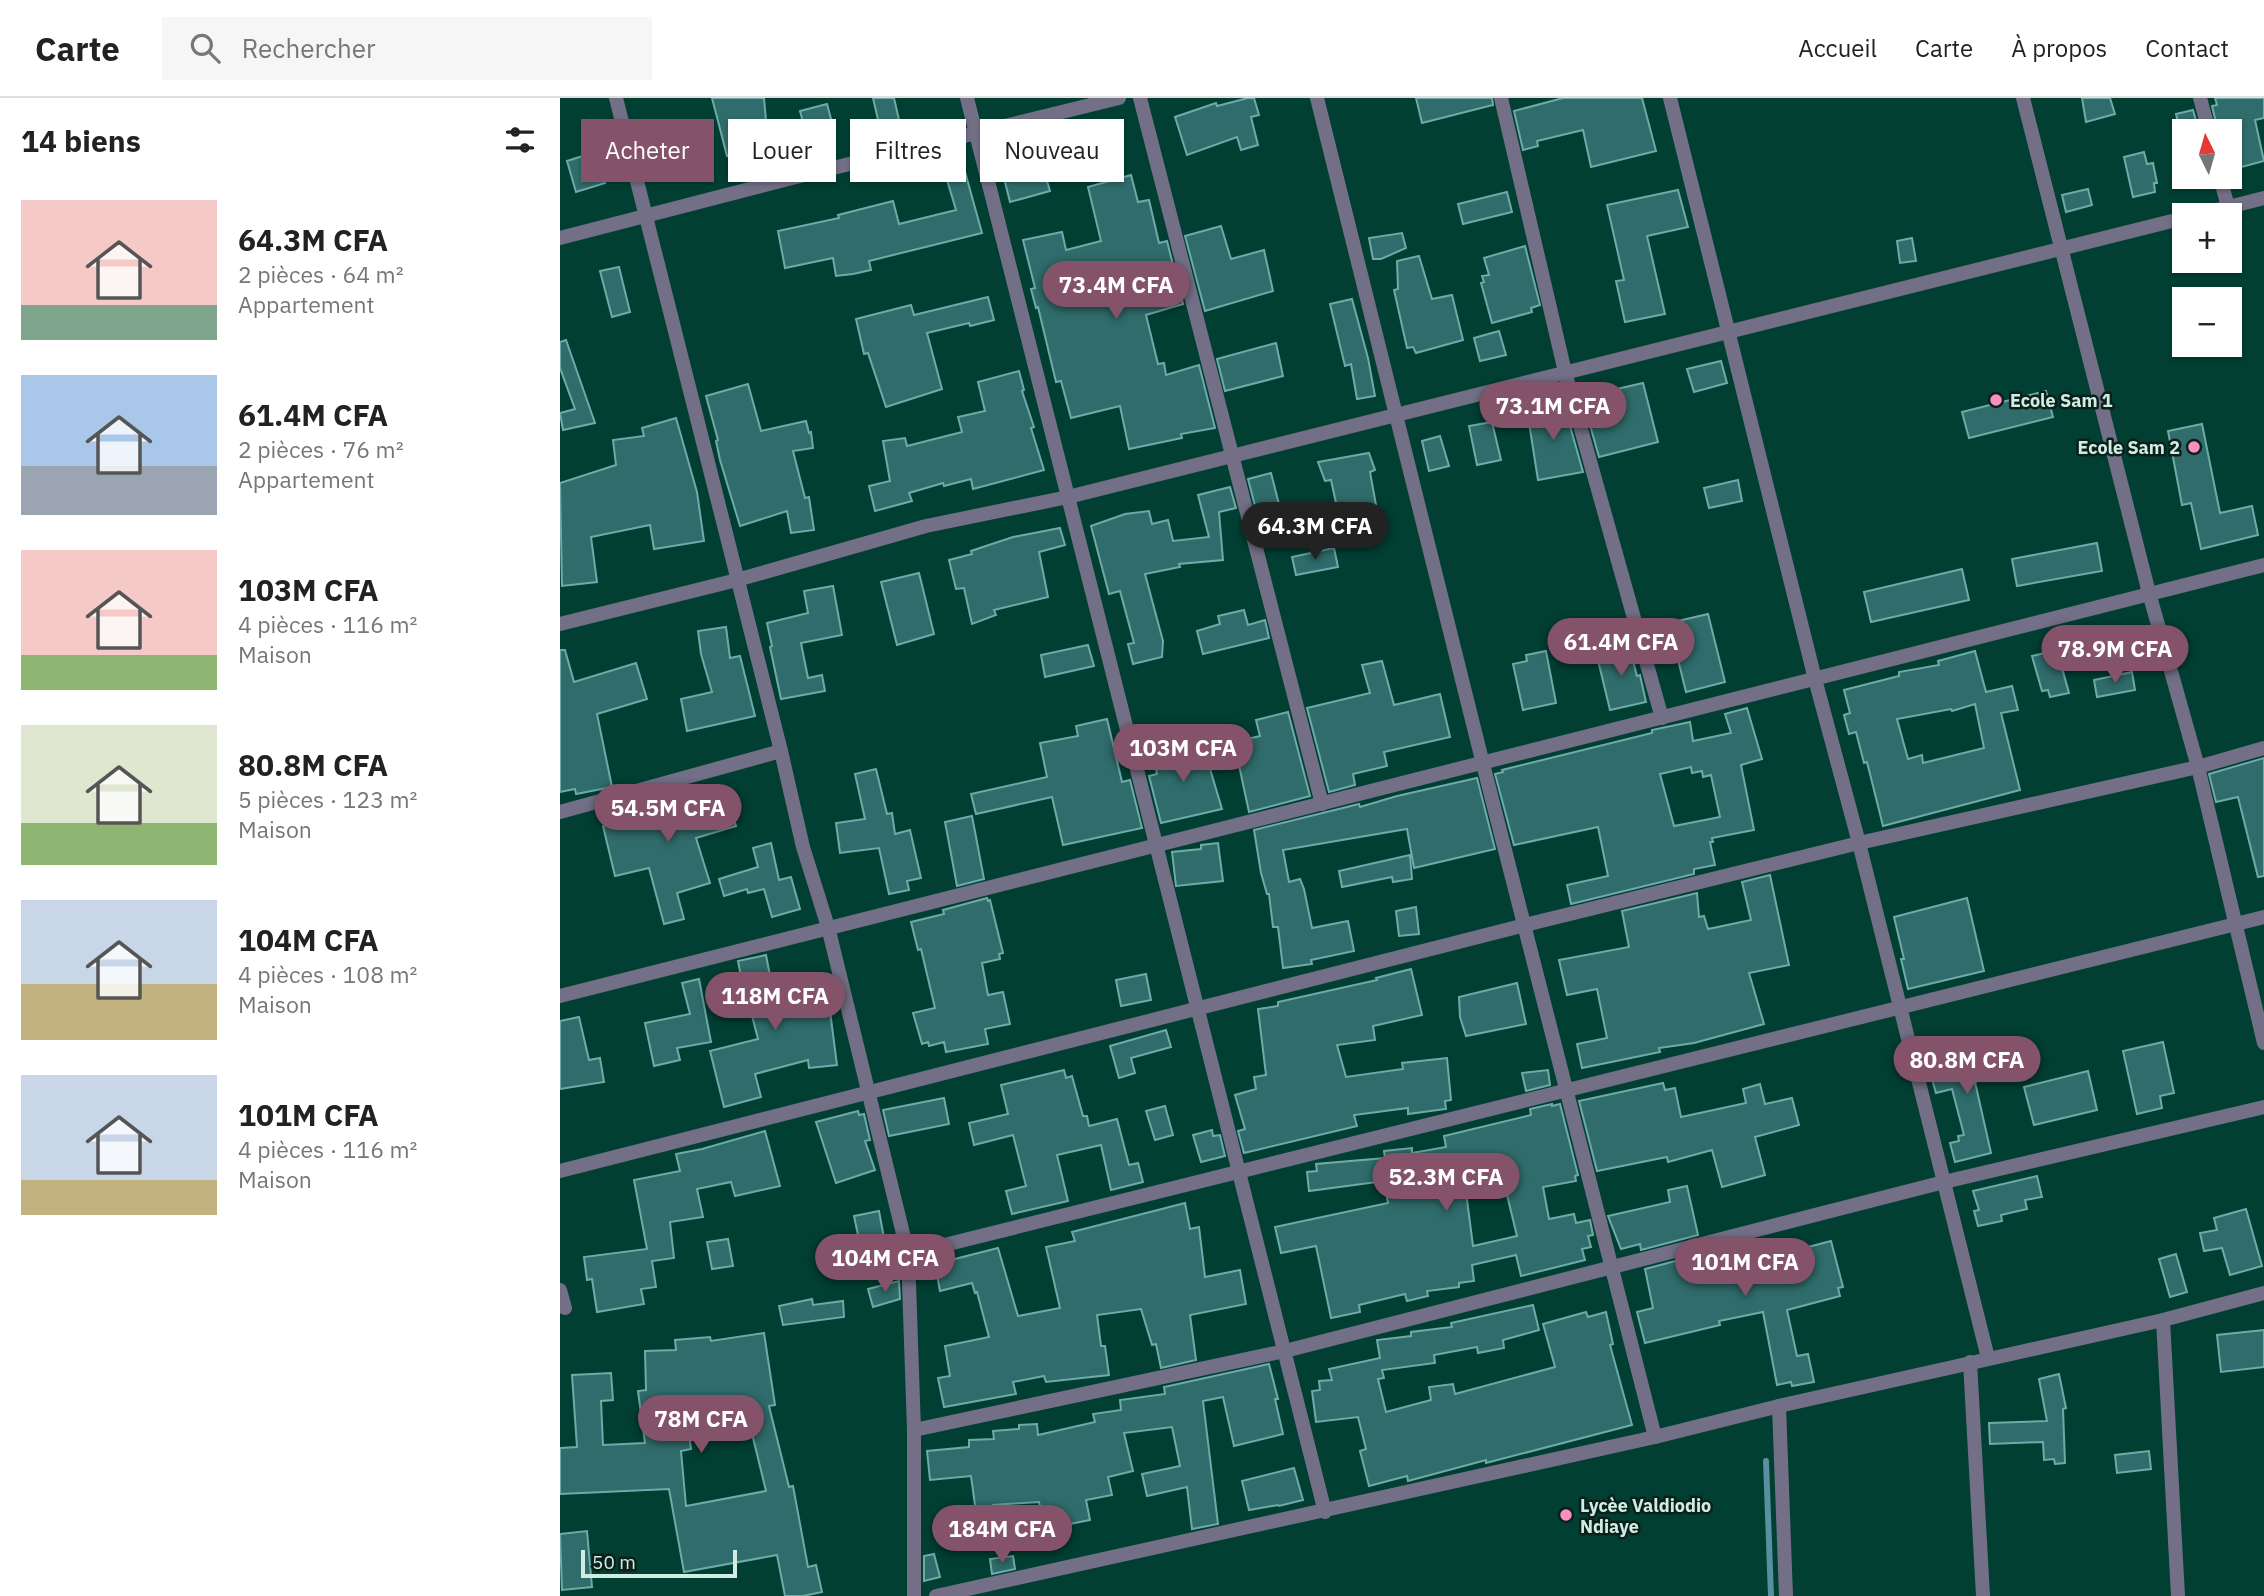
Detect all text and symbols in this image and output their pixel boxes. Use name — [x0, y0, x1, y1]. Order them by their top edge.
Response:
search box — [162, 17, 652, 80]
text: Carte — [35, 27, 120, 70]
icon: search — [186, 29, 224, 67]
text: Rechercher — [242, 31, 376, 65]
text: Accueil — [1798, 32, 1877, 64]
text: Carte — [1915, 32, 1973, 64]
text: À propos — [2011, 32, 2107, 64]
text: Contact — [2145, 32, 2229, 64]
chip: Acheter — [581, 119, 714, 182]
chip: Louer — [728, 119, 836, 182]
chip: Filtres — [850, 119, 966, 182]
chip: Nouveau — [980, 119, 1124, 182]
north arrow — [2172, 119, 2242, 189]
map controls — [2172, 119, 2242, 357]
text: 14 biens — [21, 121, 141, 160]
icon: filters — [501, 121, 539, 159]
button: + — [2172, 203, 2242, 273]
text: 64.3M CFA — [238, 220, 388, 259]
icon: home — [77, 228, 161, 312]
text: 2 pièces · 64 m² — [238, 259, 404, 289]
pin: 73.4M CFA — [1036, 262, 1196, 321]
text: 73.4M CFA — [1059, 269, 1173, 299]
button: − — [2172, 287, 2242, 357]
text: Appartement — [238, 289, 375, 319]
pin: 73.1M CFA — [1473, 382, 1633, 442]
place label: Ecole Sam 1 — [2010, 389, 2113, 412]
text: 73.1M CFA — [1496, 390, 1610, 420]
marker: Ecole Sam 1 — [1988, 392, 2004, 408]
text: 61.4M CFA — [238, 395, 388, 434]
icon: home — [77, 403, 161, 487]
text: 2 pièces · 76 m² — [238, 434, 404, 464]
place label: Ecole Sam 2 — [2077, 436, 2180, 459]
marker: Ecole Sam 2 — [2186, 439, 2202, 455]
text: Appartement — [238, 464, 375, 494]
pin: 64.3M CFA — [1235, 503, 1395, 562]
text: 64.3M CFA — [1258, 510, 1372, 540]
text: 103M CFA — [238, 570, 379, 609]
icon: home — [77, 578, 161, 662]
text: 4 pièces · 116 m² — [238, 609, 417, 639]
pin: 61.4M CFA — [1541, 618, 1701, 678]
text: 61.4M CFA — [1564, 626, 1678, 656]
pin: 78.9M CFA — [2035, 626, 2195, 685]
text: 78.9M CFA — [2058, 633, 2172, 663]
text: Maison — [238, 639, 312, 669]
pin: 103M CFA — [1111, 724, 1255, 784]
text: 103M CFA — [1129, 732, 1237, 762]
text: 80.8M CFA — [238, 745, 388, 784]
icon: home — [77, 753, 161, 837]
text: 5 pièces · 123 m² — [238, 784, 417, 814]
pin: 54.5M CFA — [588, 784, 748, 844]
text: 54.5M CFA — [611, 792, 725, 822]
text: Maison — [238, 814, 312, 844]
text: 104M CFA — [238, 920, 379, 959]
icon: home — [77, 928, 161, 1012]
text: 4 pièces · 108 m² — [238, 959, 417, 989]
pin: 118M CFA — [703, 972, 847, 1032]
text: 118M CFA — [721, 980, 829, 1010]
text: Maison — [238, 989, 312, 1019]
pin: 80.8M CFA — [1887, 1037, 2047, 1096]
text: 80.8M CFA — [1910, 1044, 2024, 1074]
text: 101M CFA — [238, 1095, 379, 1134]
icon: home — [77, 1103, 161, 1187]
text: 4 pièces · 116 m² — [238, 1134, 417, 1164]
pin: 52.3M CFA — [1366, 1154, 1526, 1213]
text: 52.3M CFA — [1389, 1161, 1503, 1191]
text: Maison — [238, 1164, 312, 1194]
pin: 104M CFA — [813, 1234, 957, 1294]
pin: 101M CFA — [1673, 1238, 1817, 1298]
text: 104M CFA — [831, 1242, 939, 1272]
text: 101M CFA — [1691, 1246, 1799, 1276]
pin: 78M CFA — [636, 1396, 766, 1455]
text: 78M CFA — [654, 1403, 748, 1433]
place label: Lycèe Valdiodio Ndiaye — [1580, 1494, 1711, 1538]
pin: 184M CFA — [930, 1506, 1074, 1565]
marker: Lycèe Valdiodio Ndiaye — [1558, 1507, 1574, 1523]
text: 184M CFA — [948, 1513, 1056, 1543]
scale bar — [581, 1547, 737, 1579]
text: 50 m — [592, 1550, 636, 1574]

